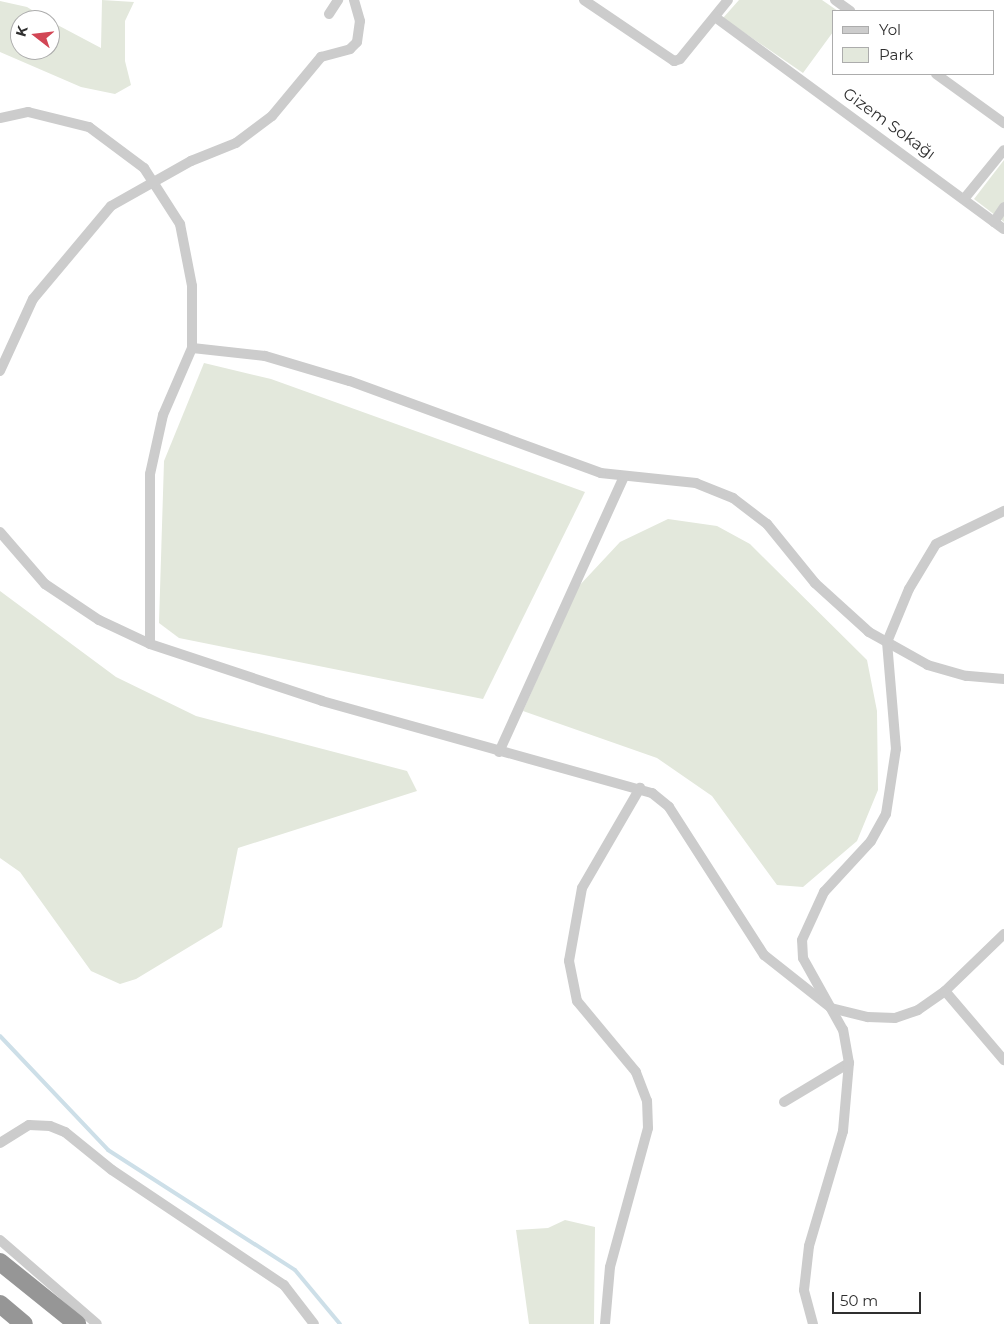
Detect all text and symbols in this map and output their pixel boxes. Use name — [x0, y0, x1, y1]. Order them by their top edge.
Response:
north arrow — [10, 10, 60, 60]
legend — [832, 10, 994, 75]
text: Yol — [879, 20, 901, 39]
text: K — [11, 24, 32, 39]
text: Park — [879, 45, 913, 64]
street label: Gizem Sokağı — [839, 84, 939, 164]
scale bar — [834, 1282, 923, 1314]
text: 50 m — [840, 1291, 878, 1310]

